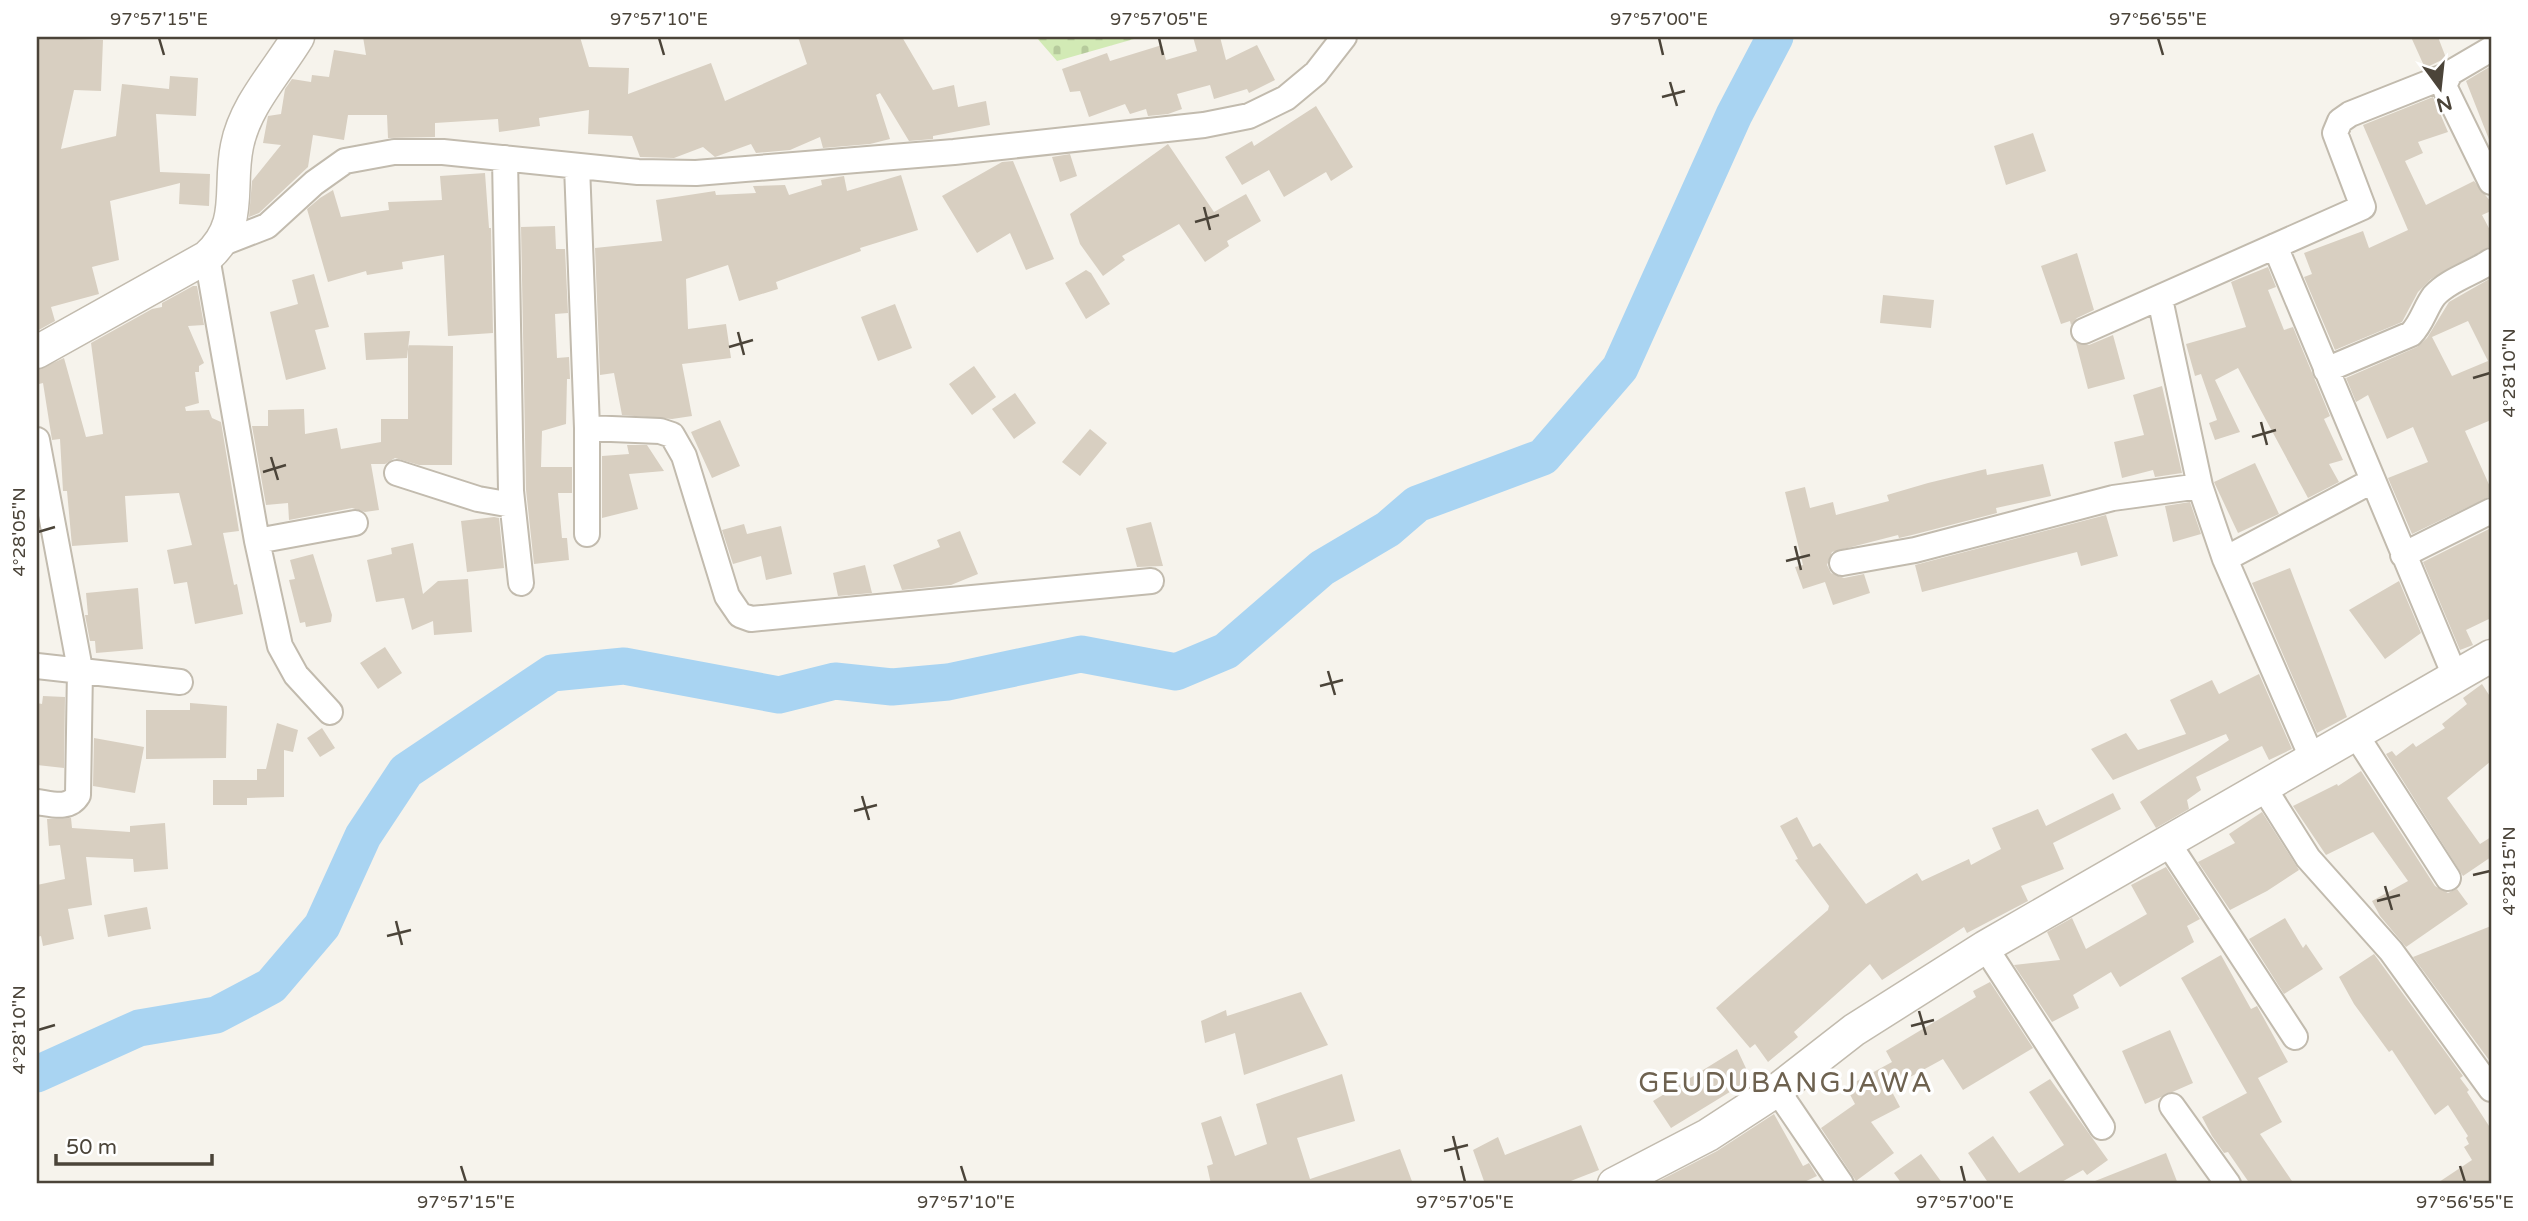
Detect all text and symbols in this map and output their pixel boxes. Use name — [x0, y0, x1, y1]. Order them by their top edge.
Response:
text: 97°57'15"E — [110, 8, 208, 30]
text: 97°57'10"E — [610, 8, 708, 30]
text: 97°57'05"E — [1110, 8, 1208, 30]
text: 97°57'00"E — [1610, 8, 1708, 30]
text: 97°56'55"E — [2109, 8, 2207, 30]
north arrow — [2406, 52, 2476, 122]
text: N — [2434, 91, 2454, 116]
text: 4°28'10"N — [2498, 328, 2520, 418]
text: 4°28'05"N — [8, 487, 30, 577]
text: 4°28'15"N — [2498, 826, 2520, 916]
text: 4°28'10"N — [8, 985, 30, 1075]
district label: GEUDUBANGJAWA — [1638, 1066, 1934, 1100]
scale bar — [56, 1123, 212, 1167]
text: 50 m — [66, 1135, 117, 1160]
text: 97°57'15"E — [417, 1191, 515, 1213]
text: 97°57'10"E — [917, 1191, 1015, 1213]
text: 97°57'05"E — [1416, 1191, 1514, 1213]
text: 97°57'00"E — [1916, 1191, 2014, 1213]
text: 97°56'55"E — [2416, 1191, 2514, 1213]

